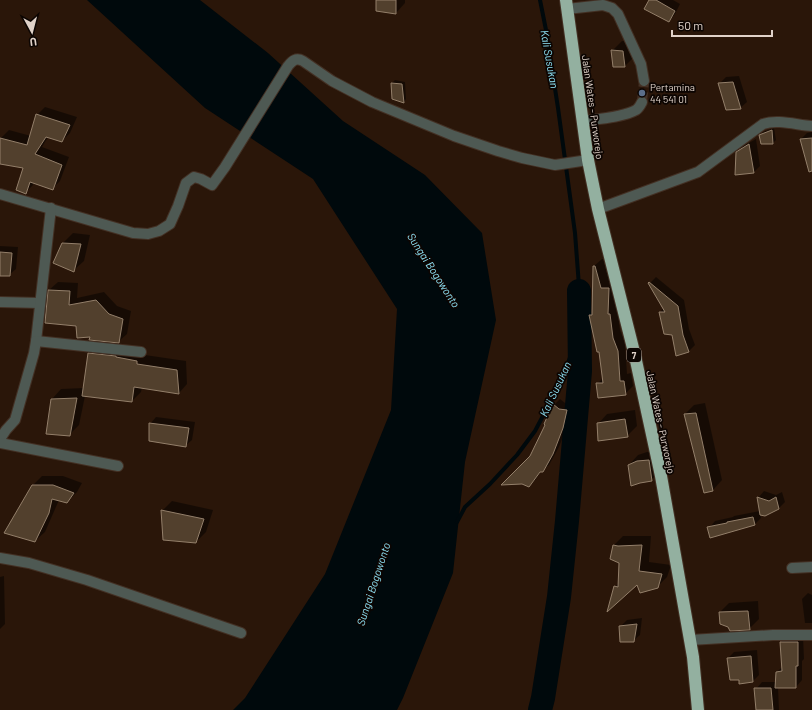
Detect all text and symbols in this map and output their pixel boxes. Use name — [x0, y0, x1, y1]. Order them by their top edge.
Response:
north arrow — [12, 12, 52, 52]
scale bar — [672, 12, 772, 38]
text: 50 m — [678, 18, 703, 32]
water label: Kali Susukan — [538, 29, 562, 89]
text: U — [29, 36, 38, 49]
street label: Jalan Wates - Purworejo — [580, 54, 606, 160]
place label: Pertamina 44 541 01 — [650, 81, 695, 105]
marker: Pertamina 44 541 01 — [637, 88, 647, 98]
water label: Sungai Bogowonto — [405, 230, 463, 310]
road number: 7 — [627, 348, 641, 362]
water label: Kali Susukan — [537, 359, 573, 419]
street label: Jalan Wates - Purworejo — [644, 369, 678, 475]
water label: Sungai Bogowonto — [353, 541, 393, 627]

